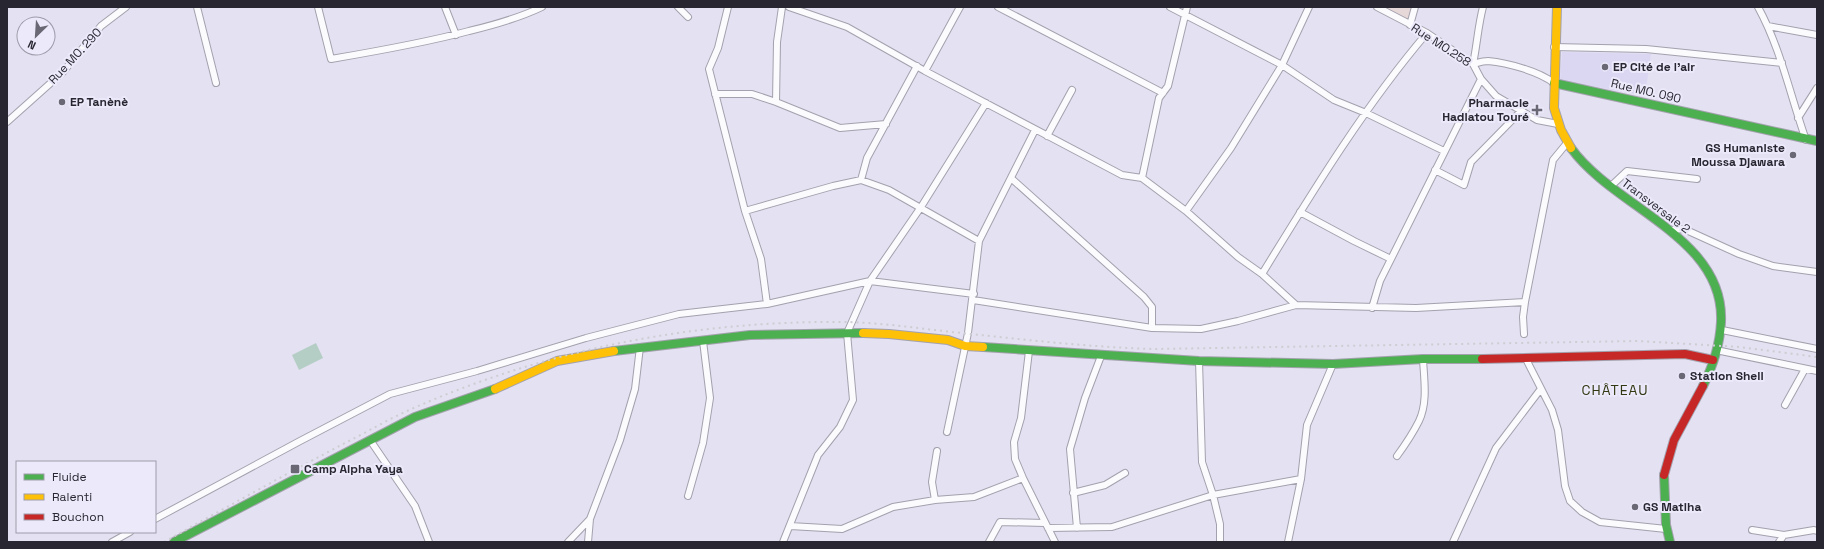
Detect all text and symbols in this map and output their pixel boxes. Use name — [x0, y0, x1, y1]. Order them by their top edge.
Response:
north arrow — [16, 16, 56, 56]
street label: Rue MO.258 — [1408, 20, 1474, 70]
street label: Rue MO. 290 — [45, 25, 105, 87]
text: N — [25, 37, 38, 53]
place label: EP Cité de l'air — [1613, 59, 1695, 75]
marker: EP Cité de l'air — [1600, 62, 1610, 72]
street label: Rue MO. 090 — [1609, 75, 1683, 107]
place label: EP Tanènè — [70, 94, 128, 110]
place label: Pharmacie Hadiatou Touré — [1442, 95, 1529, 125]
marker: EP Tanènè — [57, 97, 67, 107]
marker: Pharmacie Hadiatou Touré — [1532, 105, 1542, 115]
place label: GS Humaniste Moussa Djawara — [1691, 140, 1785, 170]
marker: GS Humaniste Moussa Djawara — [1788, 150, 1798, 160]
street label: Transversale 2 — [1618, 175, 1694, 237]
place label: Station Shell — [1690, 368, 1764, 384]
marker: Station Shell — [1677, 371, 1687, 381]
district label: CHÂTEAU — [1581, 381, 1649, 399]
legend — [16, 461, 156, 533]
place label: Camp Alpha Yaya — [304, 461, 403, 477]
marker: Camp Alpha Yaya — [289, 463, 301, 475]
text: Fluide — [52, 469, 87, 485]
text: Ralenti — [52, 489, 92, 505]
place label: GS Matiha — [1643, 499, 1701, 515]
marker: GS Matiha — [1630, 502, 1640, 512]
text: Bouchon — [52, 509, 104, 525]

